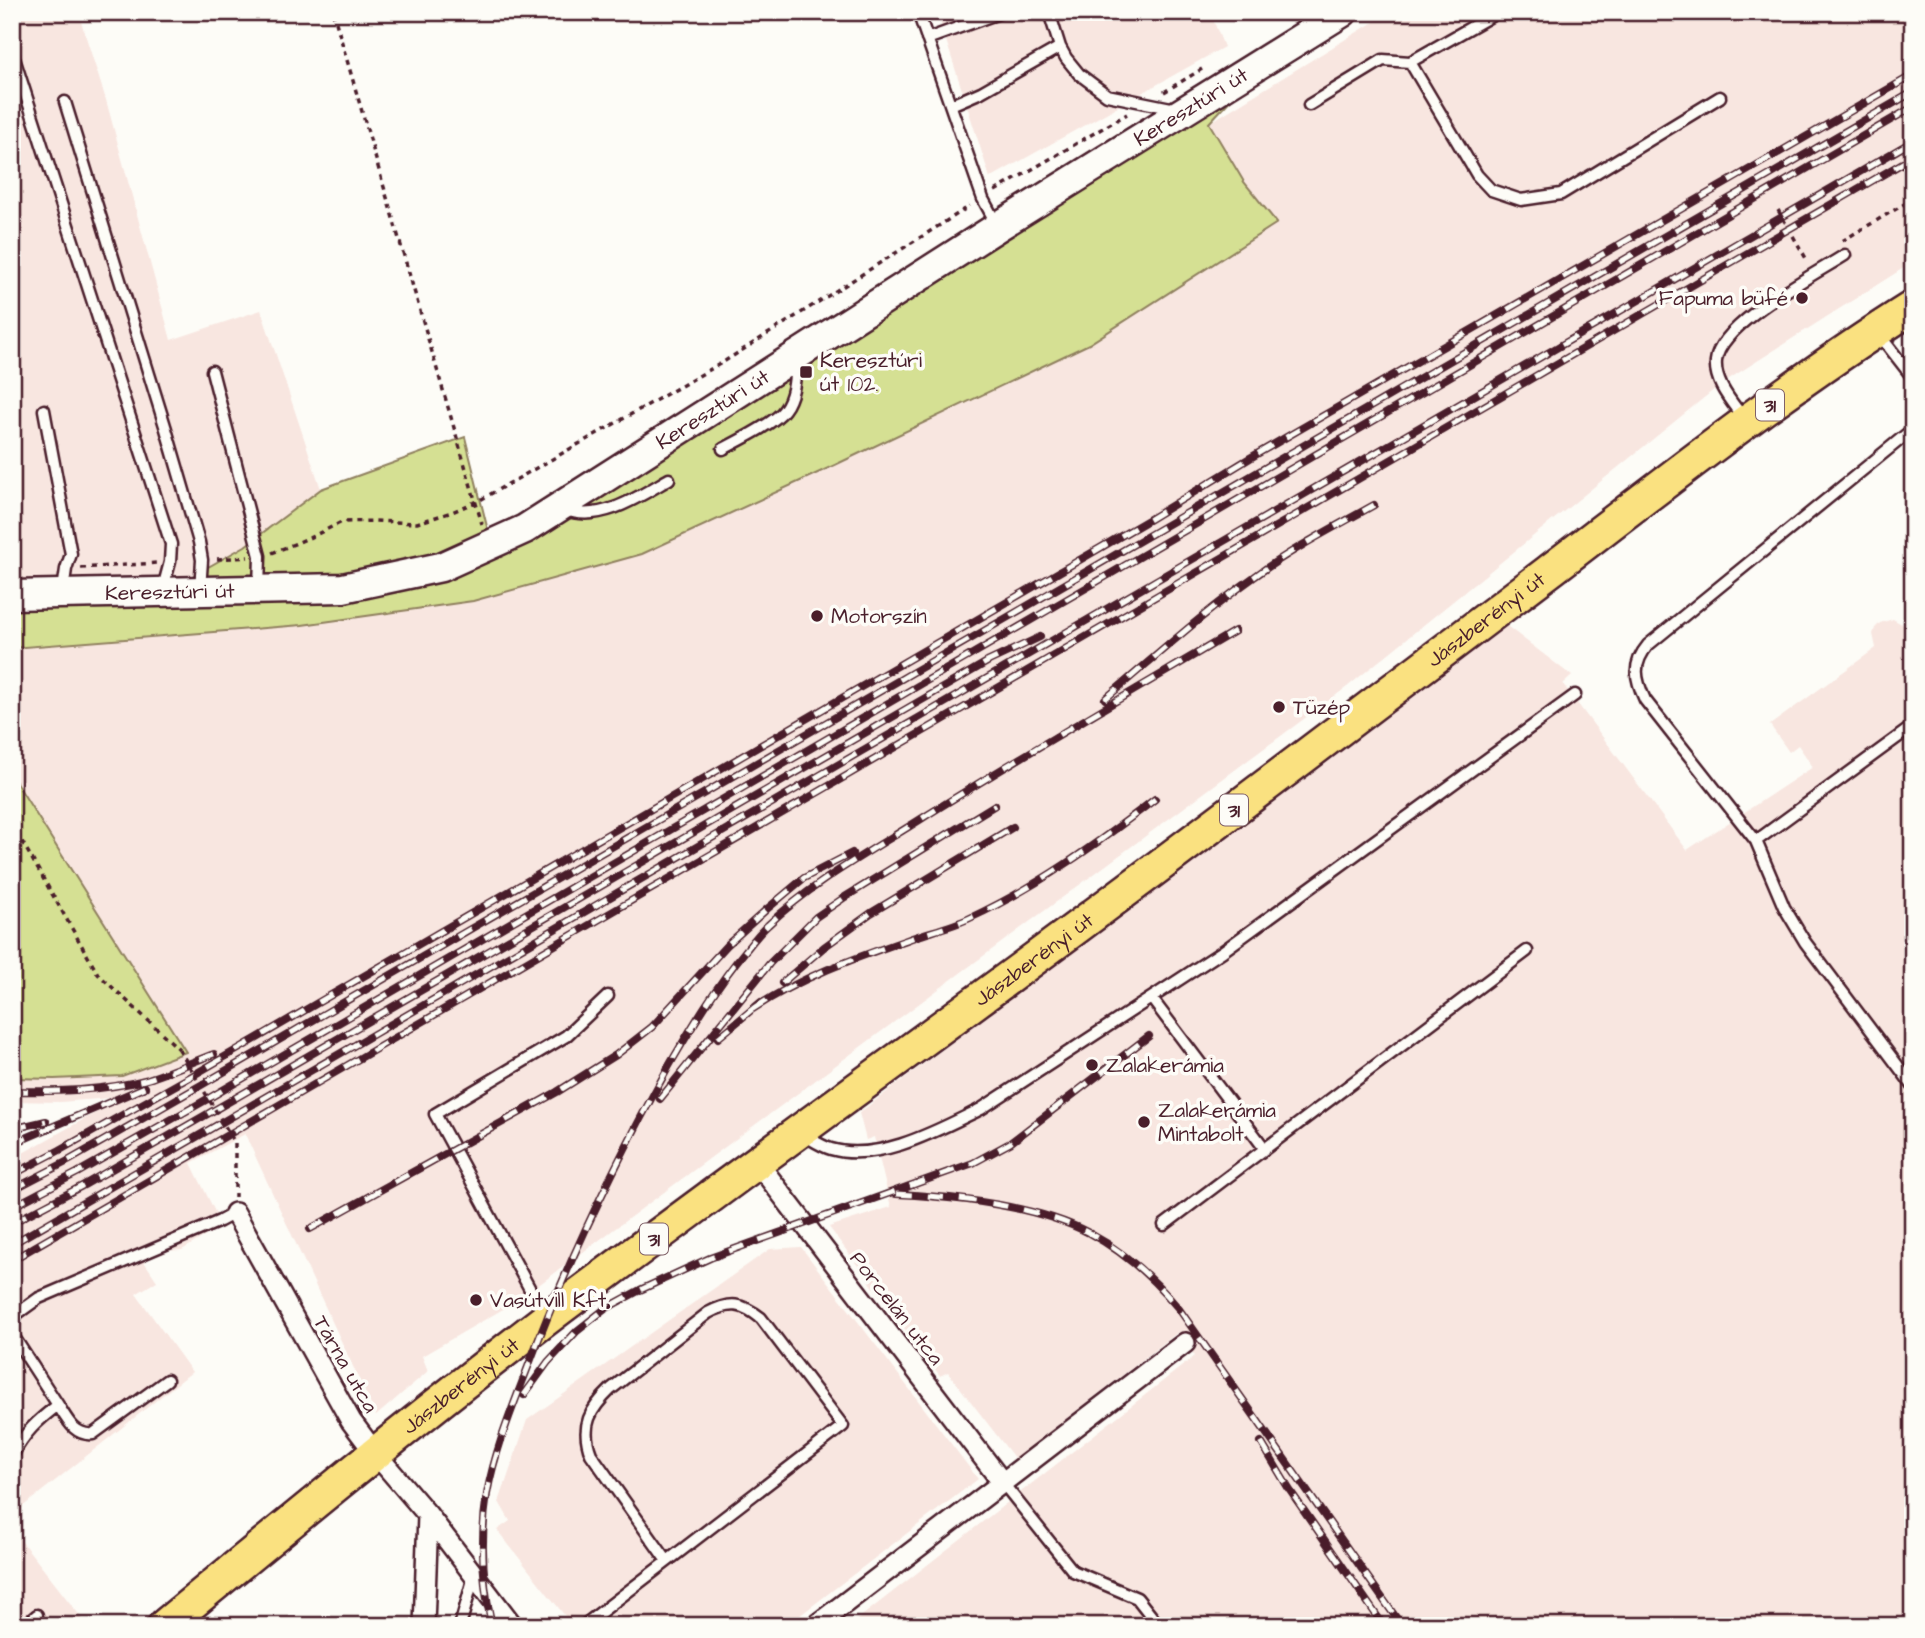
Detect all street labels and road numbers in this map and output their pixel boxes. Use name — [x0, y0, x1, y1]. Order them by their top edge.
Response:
street label: Keresztúri út — [1128, 60, 1254, 154]
street label: Keresztúri út — [650, 362, 776, 457]
road number: 31 — [1756, 390, 1784, 420]
street label: Jászberényi út — [1421, 565, 1552, 674]
street label: Keresztúri út — [105, 576, 236, 608]
road number: 31 — [1220, 794, 1248, 825]
street label: Jászberényi út — [968, 906, 1100, 1013]
road number: 31 — [640, 1224, 668, 1254]
street label: Porcelán utca — [843, 1245, 951, 1372]
street label: Tárna utca — [306, 1310, 385, 1419]
street label: Jászberényi út — [396, 1330, 526, 1441]

